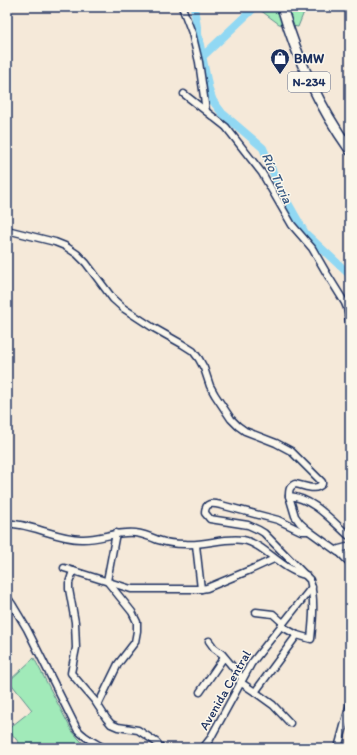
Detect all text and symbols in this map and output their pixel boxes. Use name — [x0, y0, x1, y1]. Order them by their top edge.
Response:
shop icon: BMW — [269, 47, 291, 75]
place label: BMW — [294, 51, 325, 66]
road number: N-234 — [288, 72, 330, 92]
water label: Río Turia — [258, 150, 296, 207]
street label: Avenida Central — [196, 647, 254, 732]

